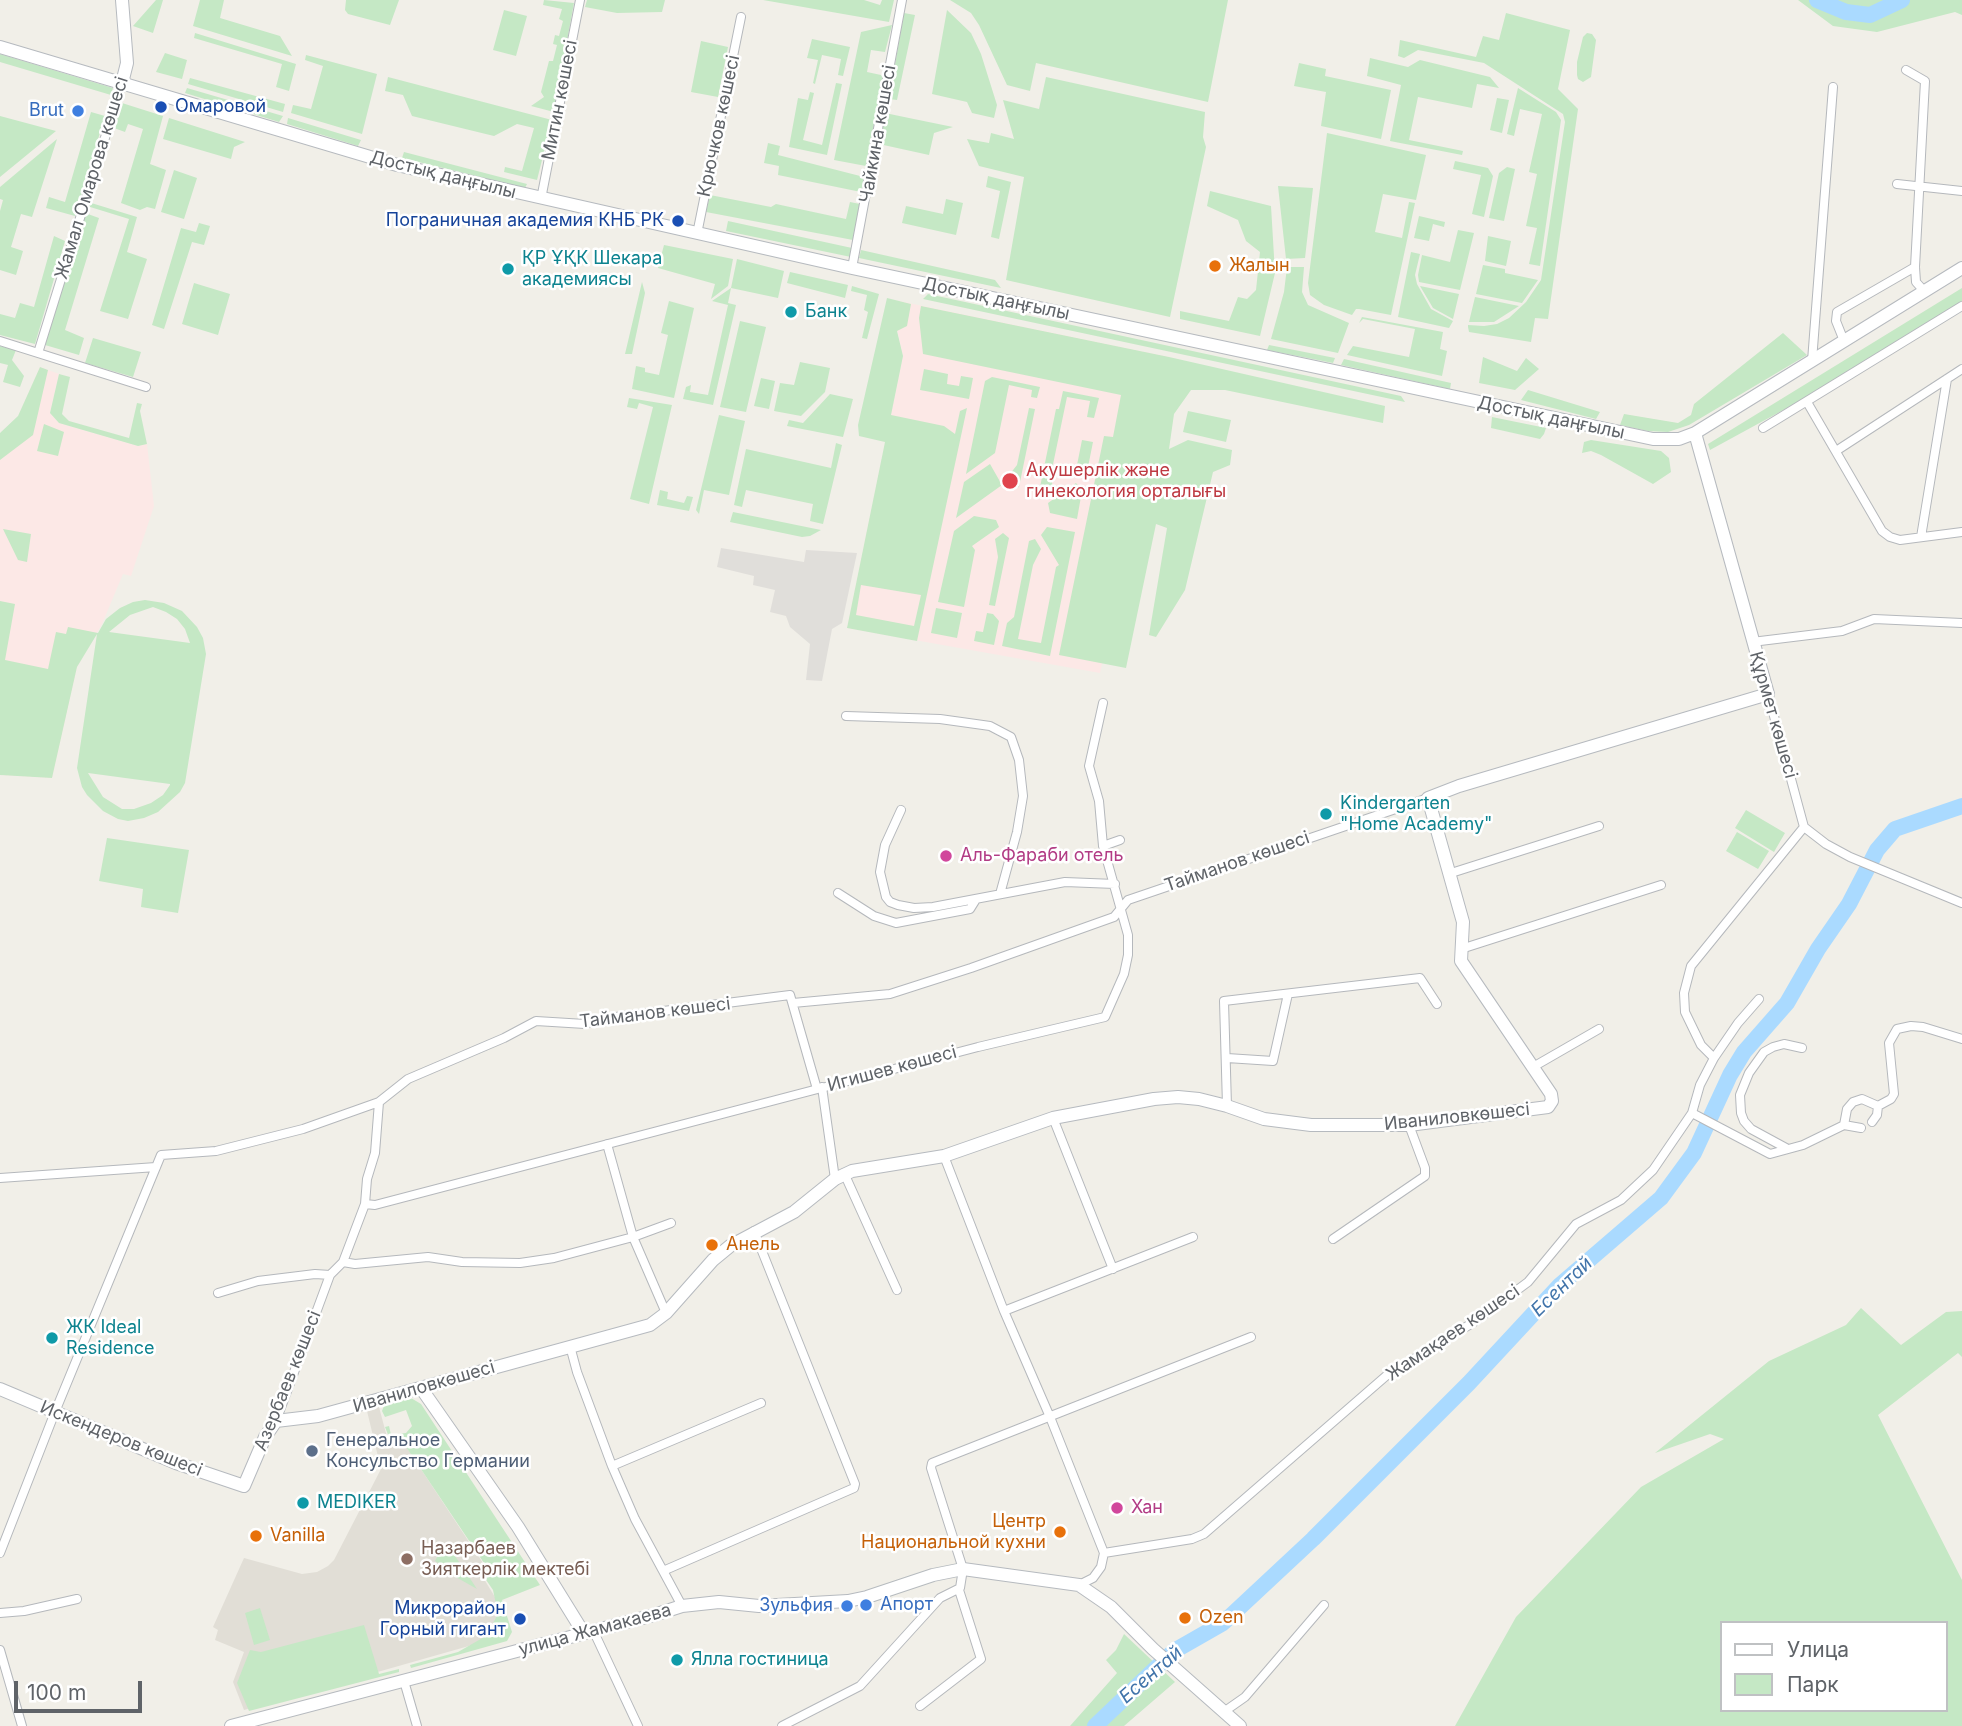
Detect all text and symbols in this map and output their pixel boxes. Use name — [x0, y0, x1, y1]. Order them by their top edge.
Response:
street label: Митин көшесі — [538, 38, 582, 162]
street label: Крючков көшесі — [693, 53, 745, 199]
street label: Чайкина көшесі — [855, 63, 901, 205]
street label: Жамал Омарова көшесі — [51, 74, 133, 282]
place label: Омаровой — [175, 96, 266, 118]
marker: Омаровой — [153, 99, 169, 115]
place label: Brut — [29, 100, 64, 122]
marker: Brut — [70, 103, 86, 119]
street label: Достық даңғылы — [368, 146, 518, 204]
place label: Пограничная академия КНБ РК — [386, 210, 664, 232]
marker: Пограничная академия КНБ РК — [670, 213, 686, 229]
place label: ҚР ҰҚК Шекара академиясы — [522, 248, 662, 290]
place label: Жалын — [1229, 255, 1290, 277]
marker: Жалын — [1207, 258, 1223, 274]
marker: ҚР ҰҚК Шекара академиясы — [500, 261, 516, 277]
street label: Достық даңғылы — [920, 273, 1072, 325]
place label: Банк — [805, 301, 847, 323]
marker: Банк — [783, 304, 799, 320]
street label: Достық даңғылы — [1475, 392, 1627, 444]
place label: Акушерлік және гинекология орталығы — [1026, 460, 1226, 503]
marker: Акушерлік және гинекология орталығы — [1000, 471, 1020, 491]
street label: Құрмет көшесі — [1745, 649, 1801, 781]
place label: Kindergarten "Home Academy" — [1340, 793, 1492, 836]
marker: Kindergarten "Home Academy" — [1318, 806, 1334, 822]
street label: Тайманов көшесі — [1162, 827, 1312, 897]
place label: Аль-Фараби отель — [960, 845, 1124, 867]
marker: Аль-Фараби отель — [938, 848, 954, 864]
street label: Тайманов көшесі — [578, 993, 732, 1033]
street label: Игишев көшесі — [825, 1041, 959, 1097]
street label: Иваниловкөшесі — [1383, 1099, 1531, 1135]
place label: Анель — [726, 1234, 780, 1256]
marker: Анель — [704, 1237, 720, 1253]
water label: Есентай — [1527, 1252, 1597, 1322]
street label: Жамақаев көшесі — [1382, 1280, 1524, 1386]
street label: Азербаев көшесі — [250, 1308, 326, 1454]
place label: ЖК Ideal Residence — [66, 1317, 155, 1360]
marker: ЖК Ideal Residence — [44, 1330, 60, 1346]
street label: Иваниловкөшесі — [351, 1356, 497, 1418]
street label: Искендеров көшесі — [37, 1397, 205, 1481]
place label: Генеральное Консульство Германии — [326, 1430, 530, 1472]
marker: Генеральное Консульство Германии — [304, 1443, 320, 1459]
place label: MEDIKER — [317, 1492, 396, 1514]
marker: MEDIKER — [295, 1495, 311, 1511]
place label: Хан — [1131, 1497, 1163, 1519]
marker: Хан — [1109, 1500, 1125, 1516]
place label: Центр Национальной кухни — [861, 1511, 1046, 1554]
marker: Центр Национальной кухни — [1052, 1524, 1068, 1540]
place label: Vanilla — [270, 1525, 325, 1547]
marker: Vanilla — [248, 1528, 264, 1544]
place label: Назарбаев Зияткерлік мектебі — [421, 1538, 590, 1580]
marker: Назарбаев Зияткерлік мектебі — [399, 1551, 415, 1567]
place label: Апорт — [880, 1594, 933, 1616]
place label: Зульфия — [759, 1595, 833, 1617]
marker: Апорт — [858, 1597, 874, 1613]
place label: Микрорайон Горный гигант — [380, 1598, 506, 1640]
marker: Зульфия — [839, 1598, 855, 1614]
street label: улица Жамакаева — [516, 1599, 674, 1661]
place label: Ozen — [1199, 1607, 1244, 1629]
marker: Ozen — [1177, 1610, 1193, 1626]
marker: Микрорайон Горный гигант — [512, 1611, 528, 1627]
legend — [1720, 1621, 1948, 1712]
text: Улица — [1787, 1637, 1849, 1662]
water label: Есентай — [1115, 1641, 1187, 1709]
place label: Ялла гостиница — [691, 1649, 829, 1671]
marker: Ялла гостиница — [669, 1652, 685, 1668]
scale bar — [18, 1666, 145, 1710]
text: Парк — [1787, 1672, 1839, 1697]
text: 100 m — [27, 1680, 86, 1705]

